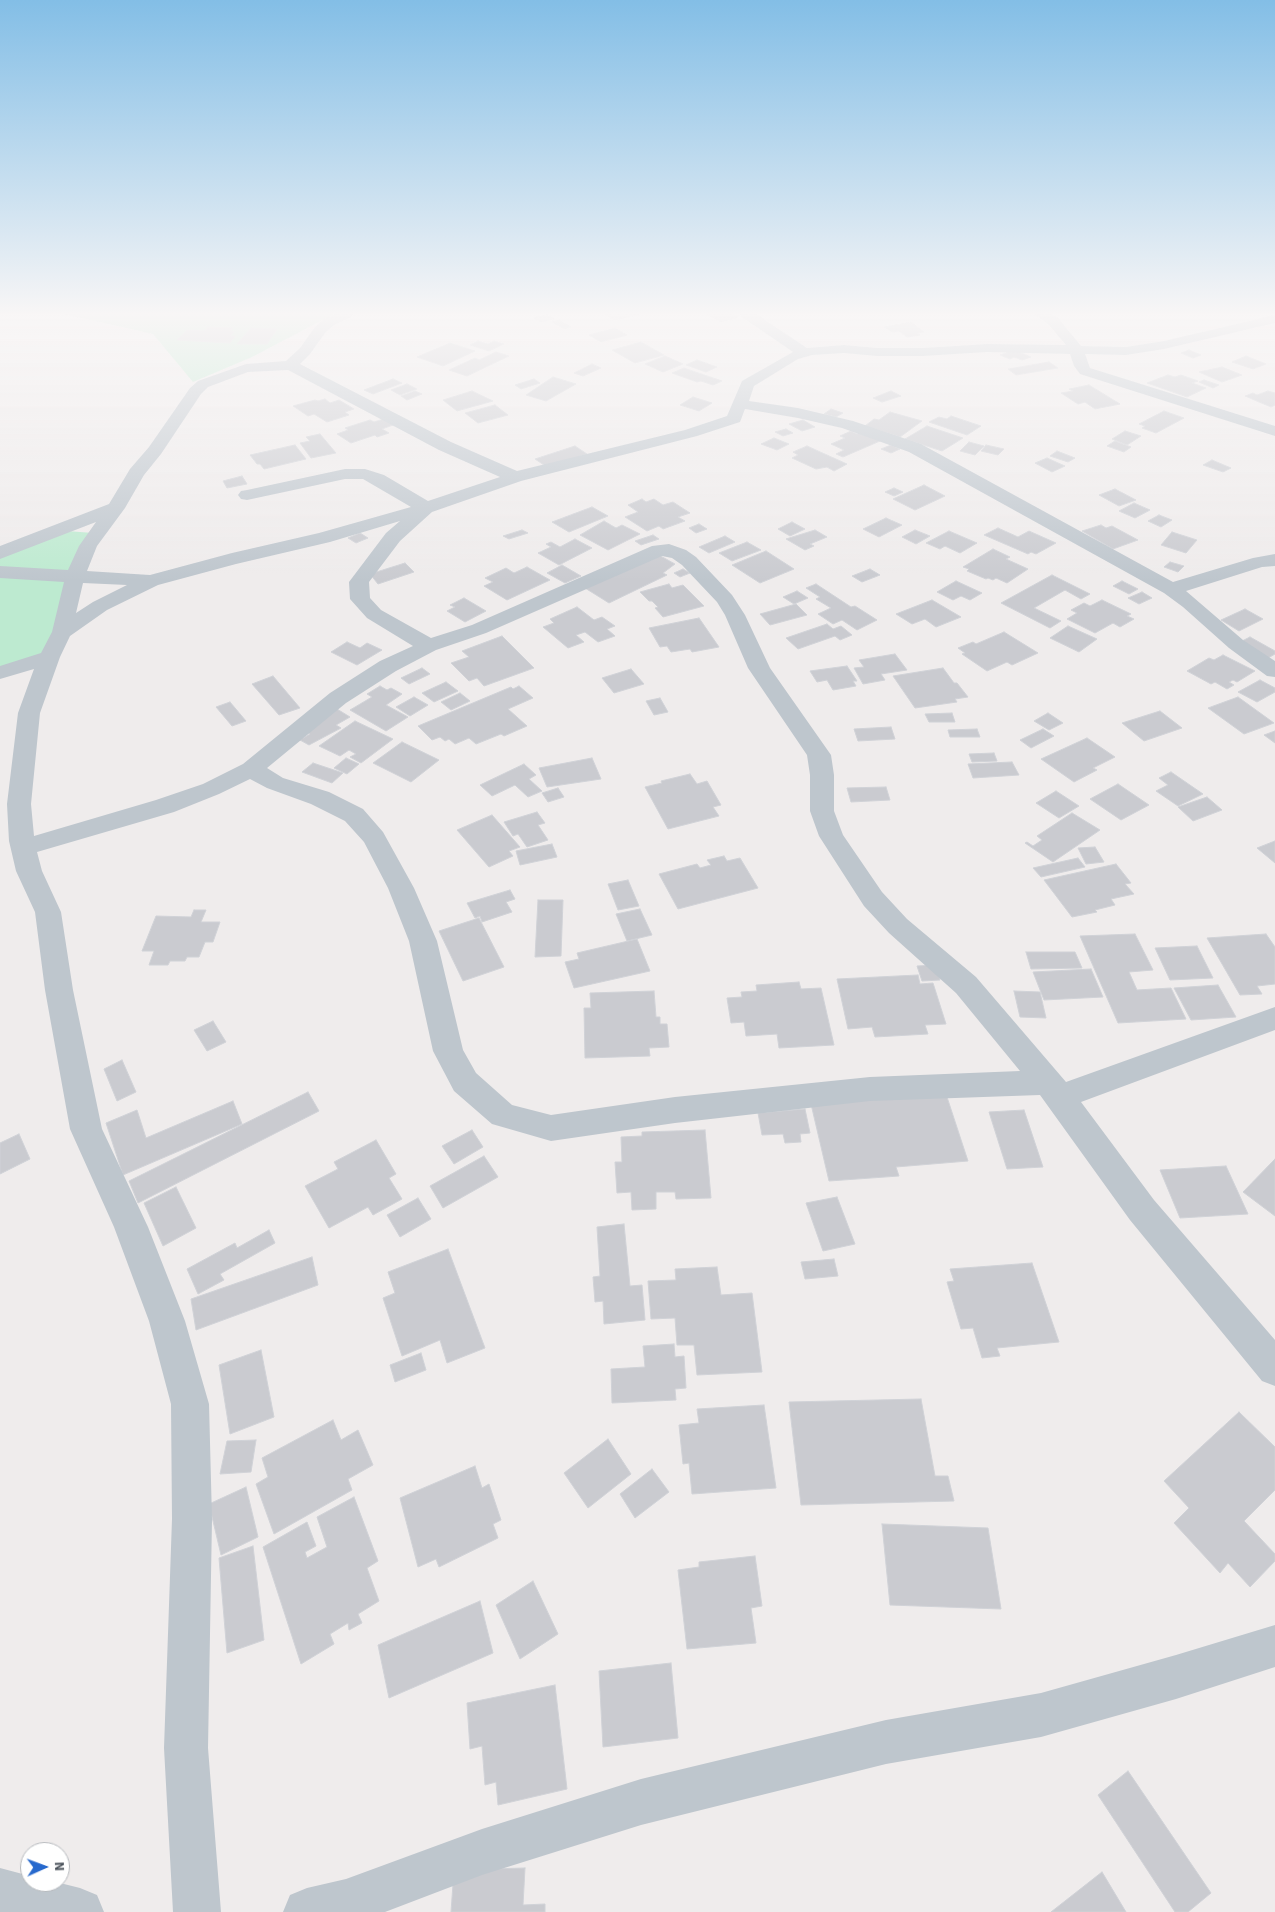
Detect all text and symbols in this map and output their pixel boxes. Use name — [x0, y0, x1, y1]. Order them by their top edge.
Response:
north arrow — [20, 1842, 70, 1892]
text: N — [49, 1862, 69, 1872]

